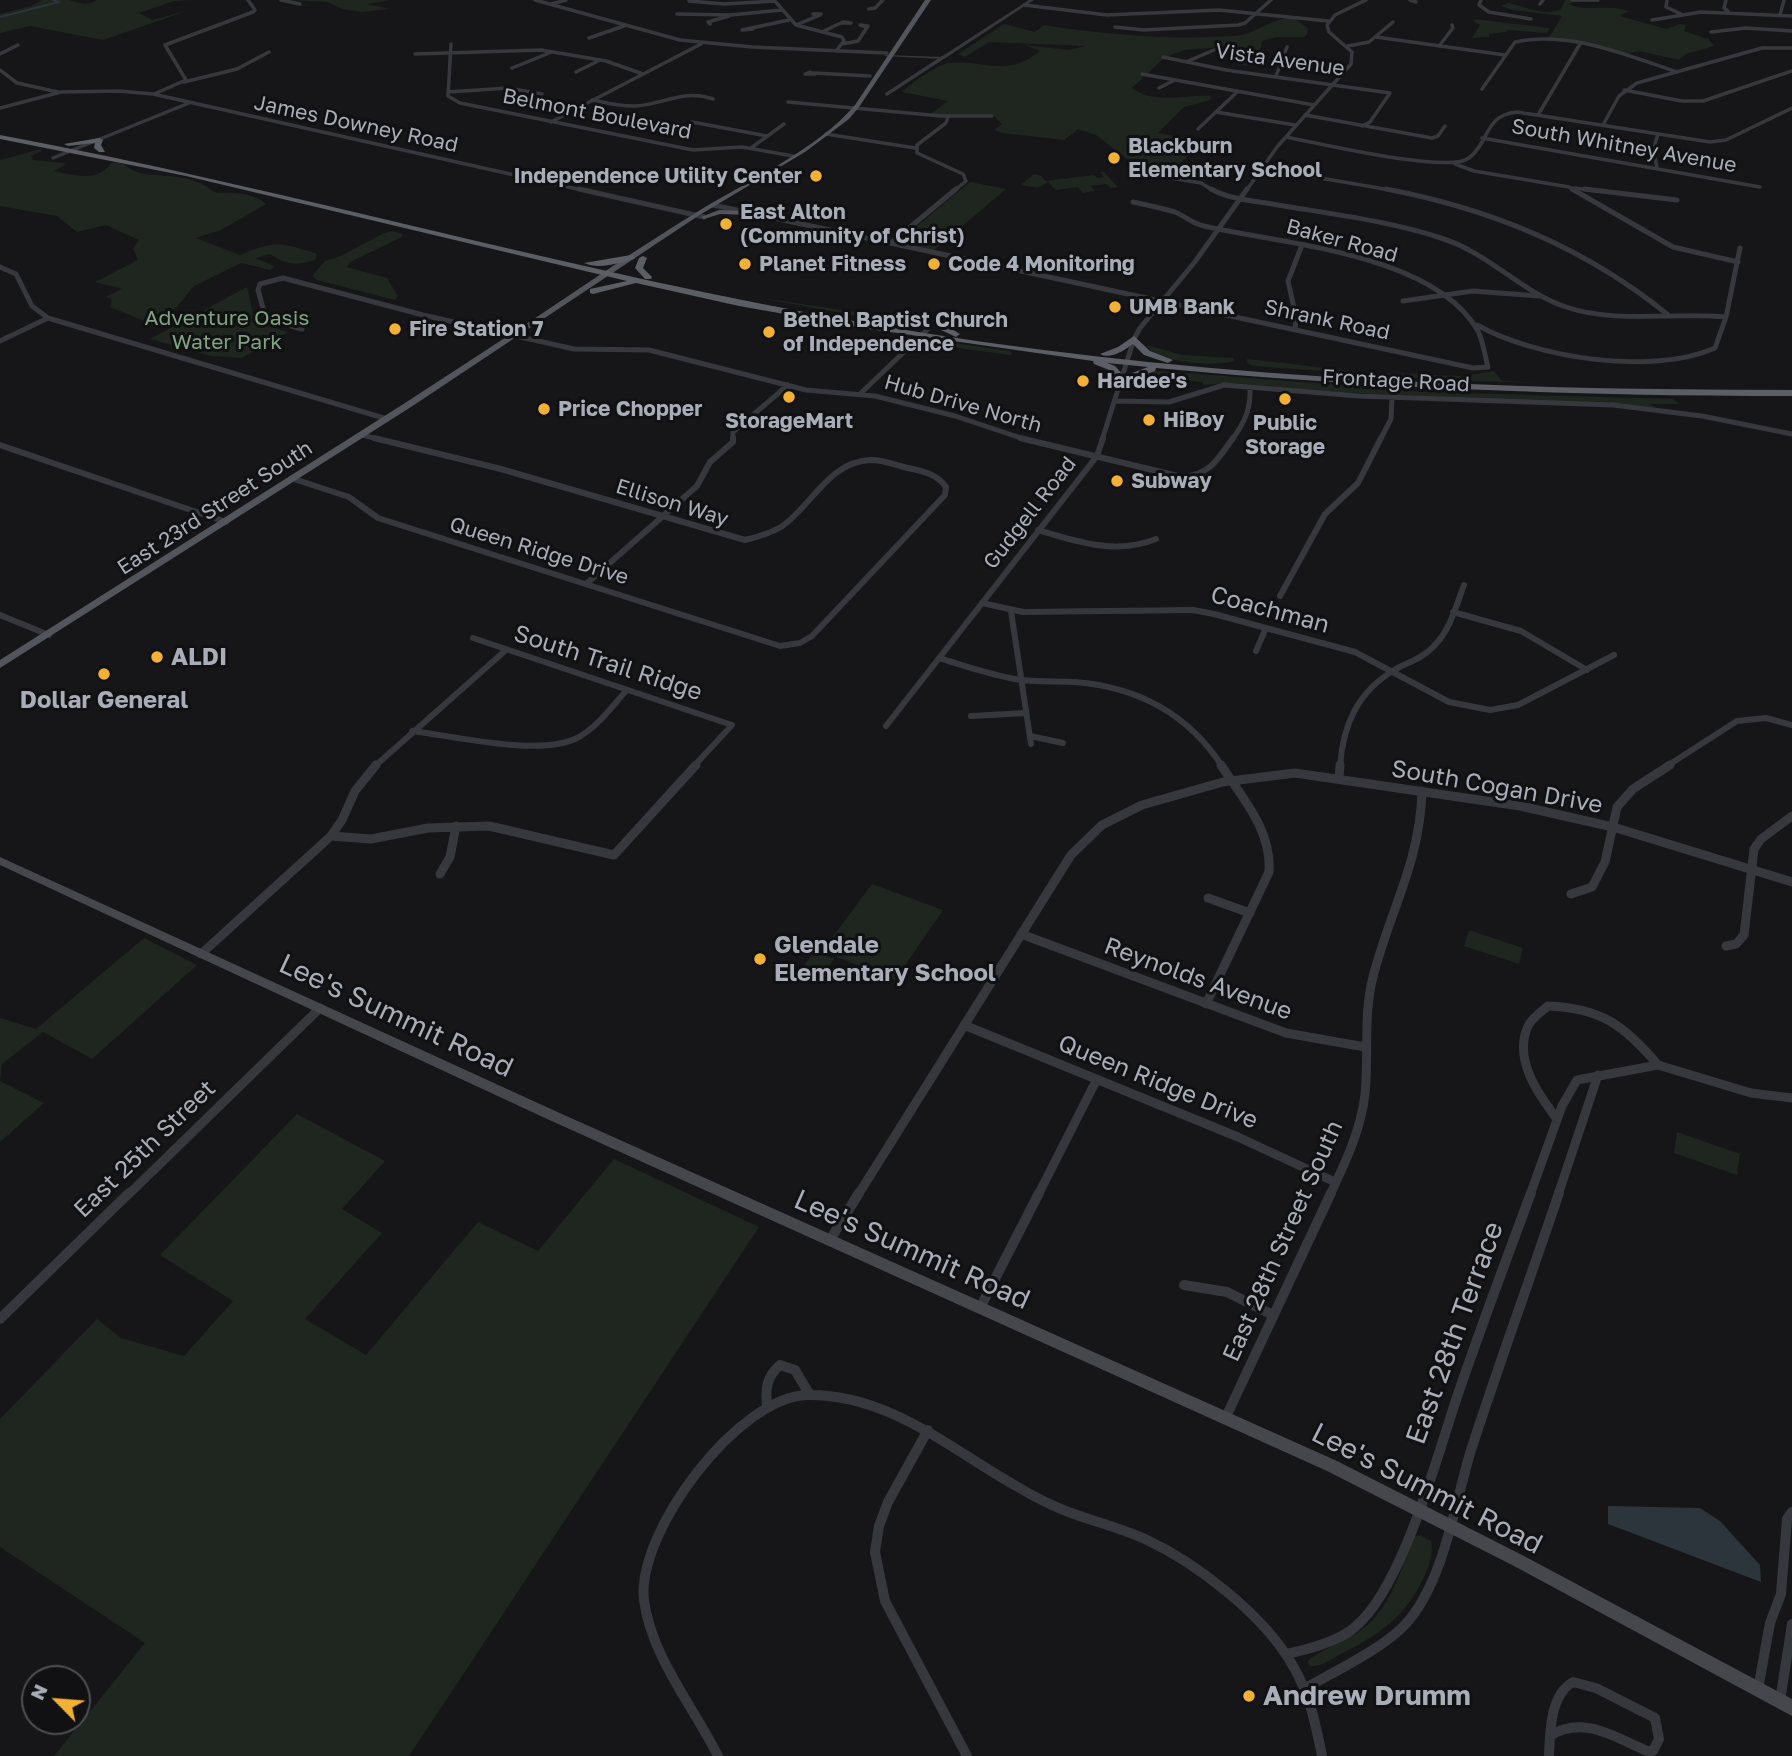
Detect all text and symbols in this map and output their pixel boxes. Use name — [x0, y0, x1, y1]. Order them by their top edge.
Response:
street label: Vista Avenue — [1214, 38, 1346, 82]
street label: Belmont Boulevard — [500, 83, 694, 145]
street label: James Downey Road — [252, 90, 460, 158]
street label: South Whitney Avenue — [1509, 114, 1739, 178]
place label: Blackburn Elementary School — [1128, 133, 1322, 183]
marker: Blackburn Elementary School — [1106, 150, 1122, 166]
place label: Independence Utility Center — [513, 163, 802, 189]
marker: Independence Utility Center — [808, 168, 824, 184]
place label: East Alton (Community of Christ) — [740, 199, 965, 249]
street label: Baker Road — [1283, 214, 1401, 268]
marker: East Alton (Community of Christ) — [718, 216, 734, 232]
place label: Planet Fitness — [759, 251, 906, 277]
place label: Code 4 Monitoring — [948, 251, 1135, 277]
marker: Planet Fitness — [737, 256, 753, 272]
marker: Code 4 Monitoring — [926, 256, 942, 272]
place label: UMB Bank — [1129, 294, 1235, 320]
street label: Shrank Road — [1262, 294, 1392, 346]
marker: UMB Bank — [1107, 299, 1123, 315]
park label: Adventure Oasis Water Park — [145, 305, 309, 355]
place label: Bethel Baptist Church of Independence — [783, 307, 1008, 357]
place label: Fire Station 7 — [409, 316, 543, 342]
marker: Fire Station 7 — [387, 321, 403, 337]
marker: Bethel Baptist Church of Independence — [761, 324, 777, 340]
street label: Frontage Road — [1322, 365, 1470, 397]
place label: Hardee's — [1097, 368, 1187, 394]
street label: Hub Drive North — [881, 369, 1045, 439]
marker: Hardee's — [1075, 373, 1091, 389]
marker: StorageMart — [781, 389, 797, 405]
marker: Public Storage — [1277, 391, 1293, 407]
place label: Price Chopper — [558, 396, 702, 422]
marker: Price Chopper — [536, 401, 552, 417]
place label: HiBoy — [1163, 407, 1224, 433]
place label: StorageMart — [725, 408, 853, 434]
place label: Public Storage — [1245, 410, 1325, 460]
marker: HiBoy — [1141, 412, 1157, 428]
street label: East 23rd Street South — [113, 436, 317, 580]
street label: Gudgell Road — [978, 452, 1082, 574]
place label: Subway — [1131, 468, 1212, 494]
marker: Subway — [1109, 473, 1125, 489]
street label: Ellison Way — [613, 474, 731, 532]
street label: Queen Ridge Drive — [446, 512, 632, 590]
street label: Coachman — [1208, 580, 1332, 640]
street label: South Trail Ridge — [510, 619, 706, 707]
place label: ALDI — [171, 643, 227, 671]
marker: ALDI — [149, 649, 165, 665]
marker: Dollar General — [96, 666, 112, 682]
place label: Dollar General — [20, 686, 188, 714]
street label: South Cogan Drive — [1389, 754, 1605, 820]
place label: Glendale Elementary School — [774, 931, 996, 987]
street label: Reynolds Avenue — [1100, 932, 1296, 1026]
street label: Lee's Summit Road — [274, 947, 518, 1085]
marker: Glendale Elementary School — [752, 951, 768, 967]
street label: Queen Ridge Drive — [1054, 1029, 1262, 1135]
street label: East 25th Street — [68, 1074, 222, 1224]
street label: East 28th Street South — [1217, 1116, 1349, 1366]
street label: Lee's Summit Road — [789, 1183, 1035, 1317]
street label: East 28th Terrace — [1399, 1217, 1511, 1449]
street label: Lee's Summit Road — [1306, 1416, 1548, 1562]
north arrow — [21, 1665, 91, 1735]
place label: Andrew Drumm — [1263, 1679, 1471, 1713]
text: N — [25, 1680, 52, 1703]
marker: Andrew Drumm — [1241, 1688, 1257, 1704]

